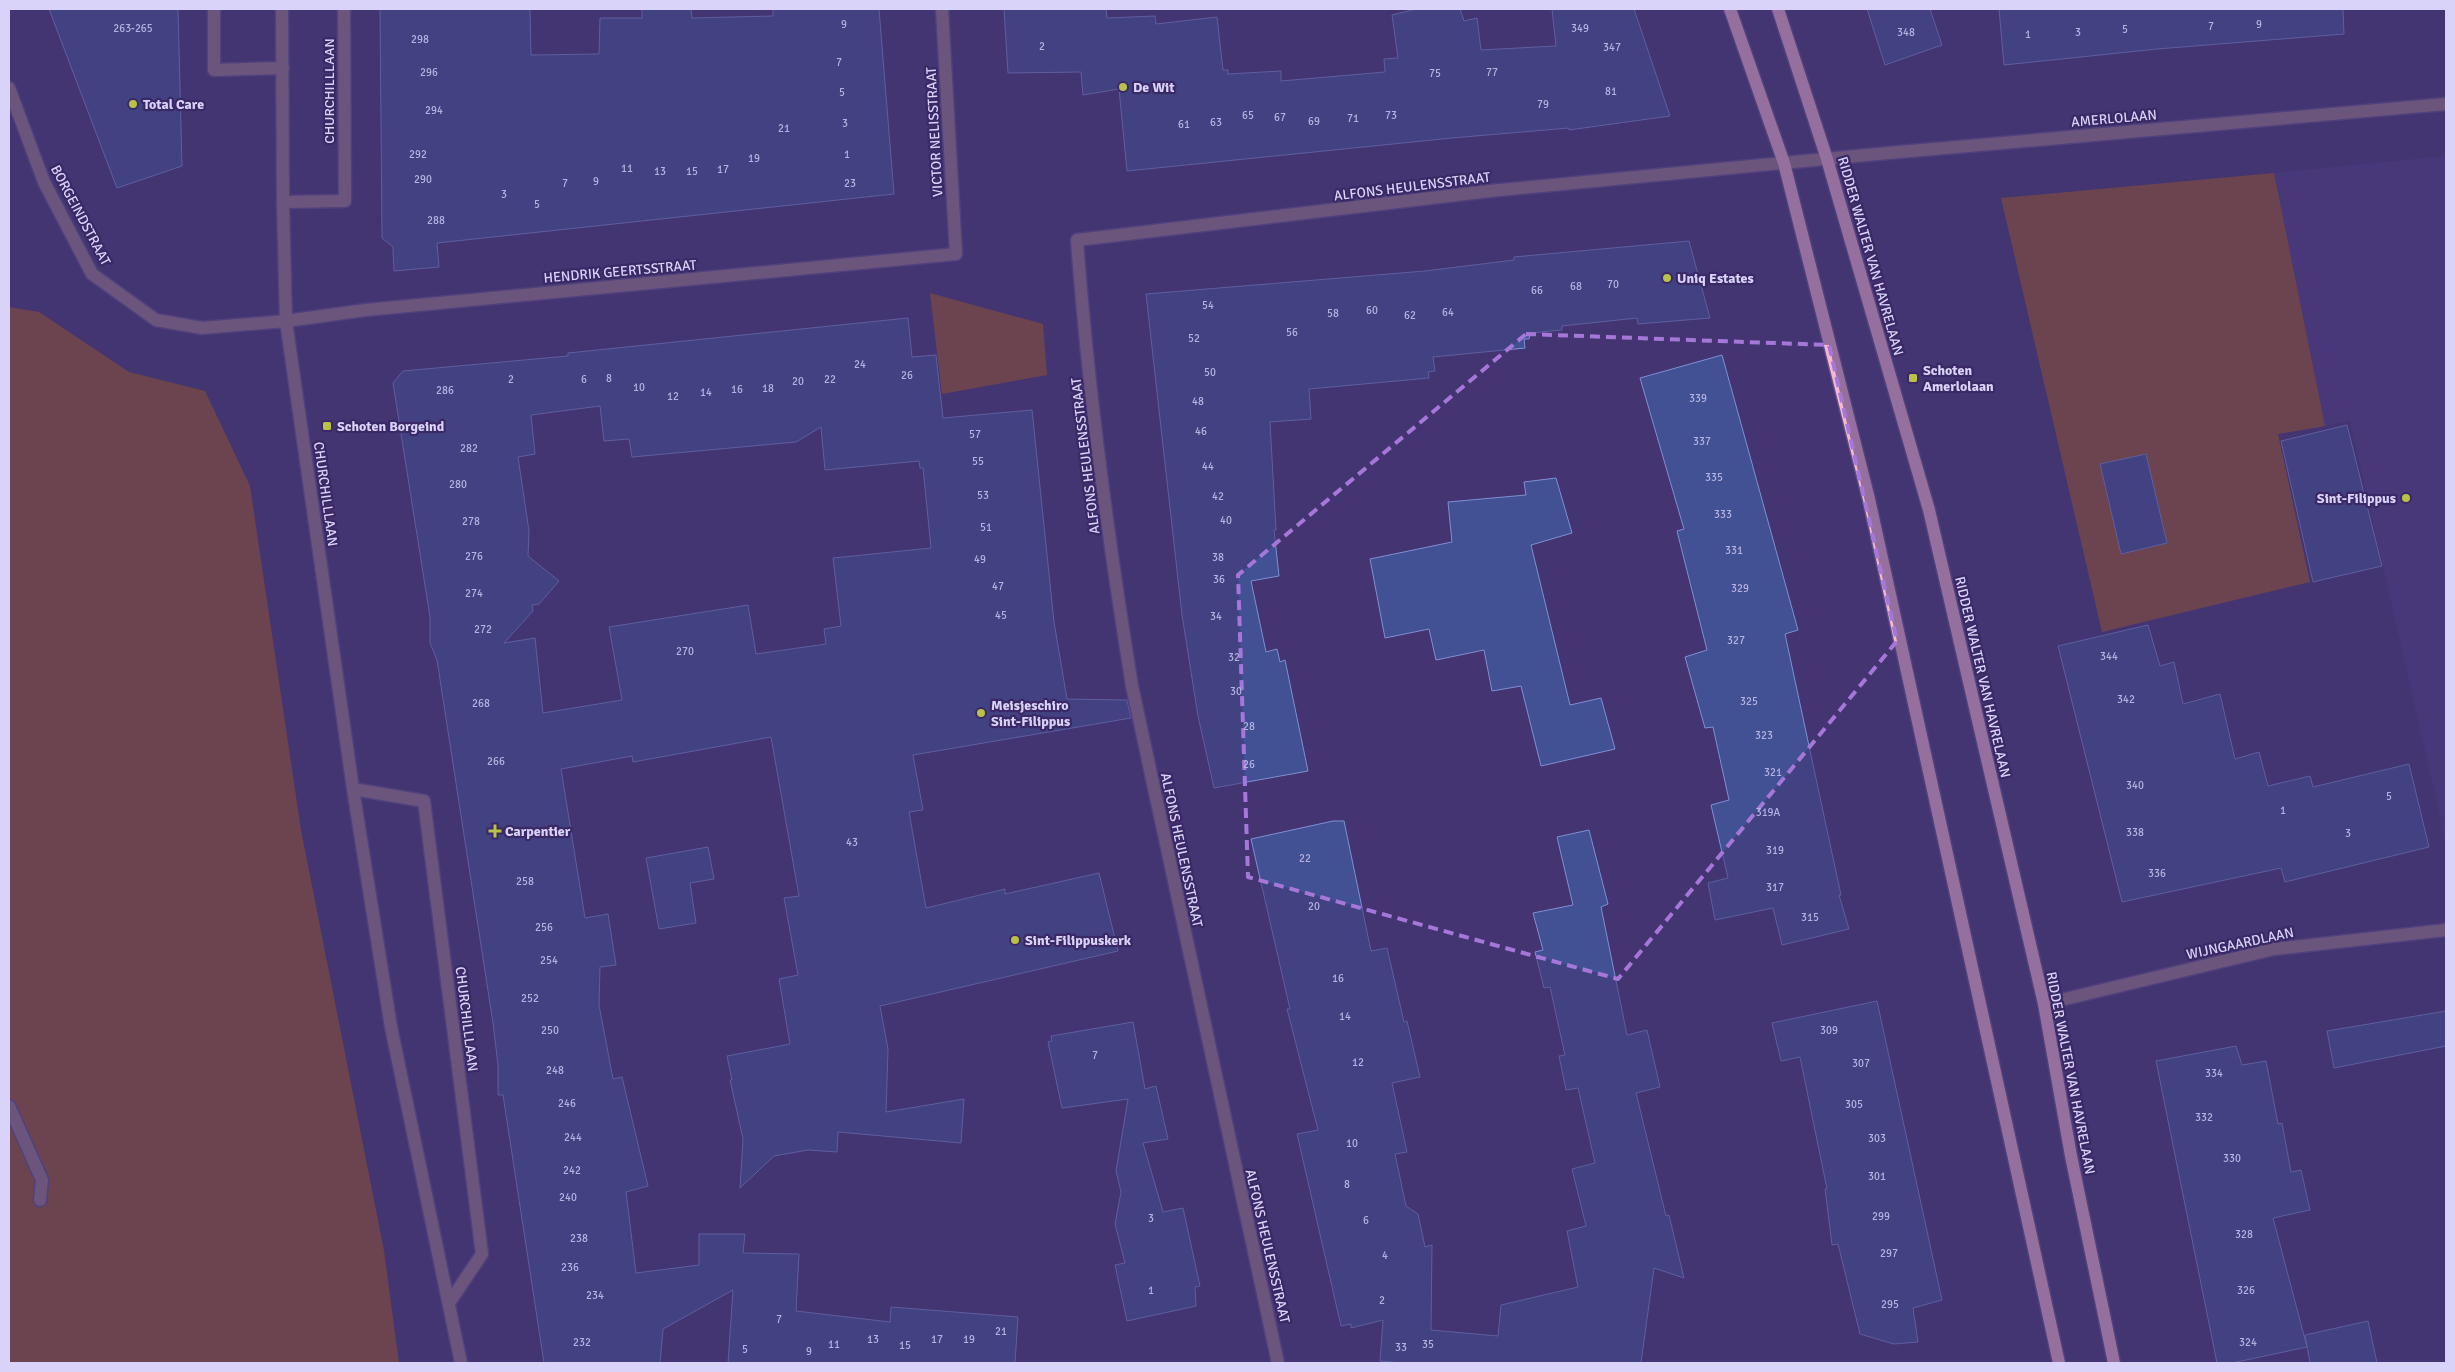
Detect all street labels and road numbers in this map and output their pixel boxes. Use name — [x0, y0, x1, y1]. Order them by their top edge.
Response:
street label: CHURCHILLLAAN — [321, 38, 338, 144]
street label: VICTOR NELISSTRAAT — [923, 66, 946, 197]
street label: AMERLOLAAN — [2070, 106, 2158, 131]
street label: RIDDER WALTER VAN HAVRELAAN — [1834, 155, 1907, 358]
street label: BORGEINDSTRAAT — [47, 162, 114, 268]
street label: ALFONS HEULENSSTRAAT — [1333, 168, 1491, 205]
street label: HENDRIK GEERTSSTRAAT — [543, 256, 697, 287]
street label: ALFONS HEULENSSTRAAT — [1067, 377, 1104, 535]
street label: CHURCHILLLAAN — [310, 441, 341, 548]
street label: RIDDER WALTER VAN HAVRELAAN — [1951, 575, 2014, 779]
street label: ALFONS HEULENSSTRAAT — [1157, 771, 1206, 929]
street label: WIJNGAARDLAAN — [2185, 924, 2295, 963]
street label: CHURCHILLLAAN — [452, 966, 481, 1073]
street label: RIDDER WALTER VAN HAVRELAAN — [2042, 970, 2099, 1176]
street label: ALFONS HEULENSSTRAAT — [1242, 1167, 1294, 1325]

